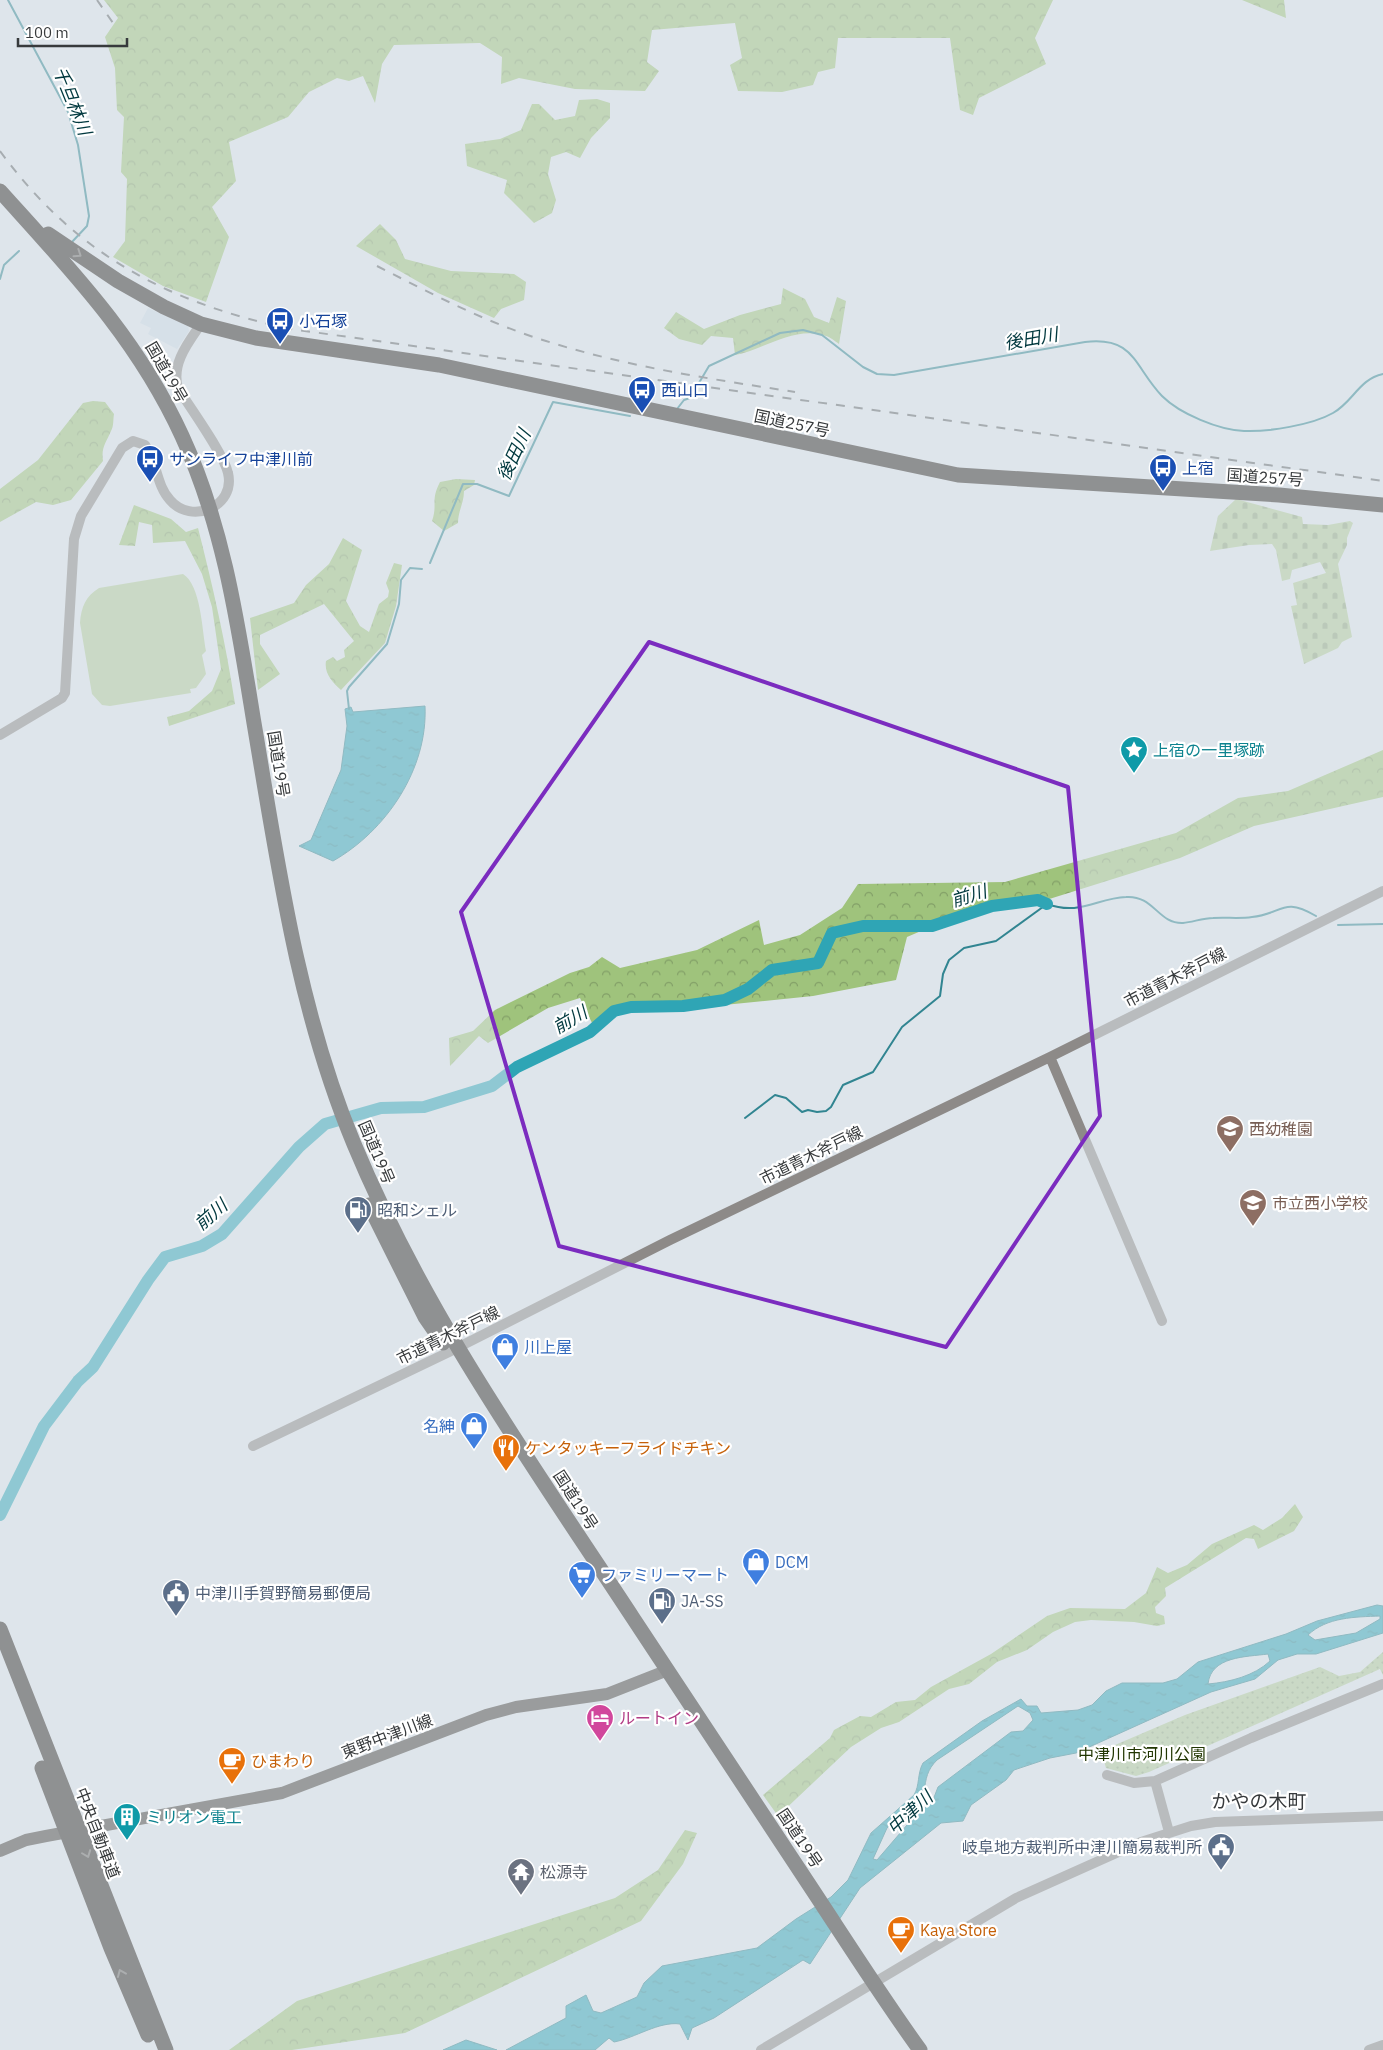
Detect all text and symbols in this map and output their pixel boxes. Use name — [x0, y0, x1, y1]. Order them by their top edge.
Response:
scale bar — [18, 15, 126, 47]
text: 100 m — [25, 23, 69, 42]
water label: 千旦林川 — [48, 63, 97, 140]
one-way arrow — [72, 248, 81, 257]
bus stop icon: 小石塚 — [265, 306, 295, 345]
place label: 小石塚 — [299, 311, 347, 331]
water label: 後田川 — [1002, 322, 1061, 355]
street label: 国道19号 — [142, 338, 192, 406]
bus stop icon: 西山口 — [627, 375, 657, 414]
place label: 西山口 — [661, 380, 709, 400]
street label: 国道257号 — [752, 405, 832, 441]
water label: 後田川 — [492, 424, 536, 484]
bus stop icon: サンライフ中津川前 — [135, 444, 165, 483]
place label: サンライフ中津川前 — [169, 449, 313, 469]
bus stop icon: 上宿 — [1148, 453, 1178, 492]
place label: 上宿 — [1182, 458, 1214, 478]
street label: 国道257号 — [1226, 464, 1304, 490]
street label: 国道19号 — [264, 729, 294, 799]
place icon: 上宿の一里塚跡 — [1119, 735, 1149, 774]
place label: 上宿の一里塚跡 — [1153, 740, 1265, 760]
water label: 前川 — [948, 879, 991, 912]
street label: 市道青木斧戸線 — [1121, 943, 1229, 1011]
water label: 前川 — [548, 1000, 593, 1039]
school or university icon: 西幼稚園 — [1215, 1114, 1245, 1153]
street label: 国道19号 — [355, 1117, 399, 1187]
place label: 西幼稚園 — [1249, 1119, 1313, 1139]
street label: 市道青木斧戸線 — [756, 1121, 866, 1189]
school or university icon: 市立西小学校 — [1238, 1188, 1268, 1227]
water label: 前川 — [190, 1193, 233, 1235]
place label: 市立西小学校 — [1272, 1193, 1368, 1213]
fuel station icon: 昭和シェル — [343, 1195, 373, 1234]
place label: 昭和シェル — [377, 1200, 457, 1220]
street label: 市道青木斧戸線 — [393, 1301, 503, 1369]
shop icon: 川上屋 — [490, 1332, 520, 1371]
place label: 川上屋 — [524, 1337, 572, 1357]
shop icon: 名紳 — [459, 1411, 489, 1450]
place label: 名紳 — [423, 1416, 455, 1436]
restaurant icon: ケンタッキーフライドチキン — [491, 1433, 521, 1472]
place label: ケンタッキーフライドチキン — [525, 1438, 731, 1458]
street label: 国道19号 — [549, 1466, 603, 1534]
shop icon: DCM — [741, 1547, 771, 1586]
place label: DCM — [775, 1552, 809, 1572]
supermarket icon: ファミリーマート — [567, 1560, 597, 1599]
place label: ファミリーマート — [601, 1565, 729, 1585]
public building icon: 中津川手賀野簡易郵便局 — [161, 1578, 191, 1617]
place label: 中津川手賀野簡易郵便局 — [195, 1583, 371, 1603]
fuel station icon: JA-SS — [647, 1586, 677, 1625]
place label: JA-SS — [681, 1591, 724, 1611]
hotel icon: ルートイン — [585, 1703, 615, 1742]
place label: ルートイン — [619, 1708, 699, 1728]
street label: 東野中津川線 — [339, 1709, 435, 1763]
park label: 中津川市河川公園 — [1078, 1744, 1206, 1764]
cafe icon: ひまわり — [217, 1746, 247, 1785]
place label: ひまわり — [251, 1751, 315, 1771]
water label: 中津川 — [882, 1784, 939, 1839]
street label: 中央自動車道 — [71, 1785, 125, 1881]
district label: かやの木町 — [1211, 1789, 1307, 1813]
building icon: ミリオン電工 — [112, 1802, 142, 1841]
street label: 国道19号 — [773, 1805, 827, 1871]
place label: ミリオン電工 — [146, 1807, 242, 1827]
public building icon: 岐阜地方裁判所中津川簡易裁判所 — [1206, 1832, 1236, 1871]
place label: 岐阜地方裁判所中津川簡易裁判所 — [962, 1837, 1202, 1857]
one-way arrow — [81, 1849, 91, 1858]
temple icon: 松源寺 — [506, 1857, 536, 1896]
place label: 松源寺 — [540, 1862, 588, 1882]
cafe icon: Kaya Store — [886, 1915, 916, 1954]
place label: Kaya Store — [920, 1920, 997, 1940]
one-way arrow — [117, 1969, 128, 1978]

